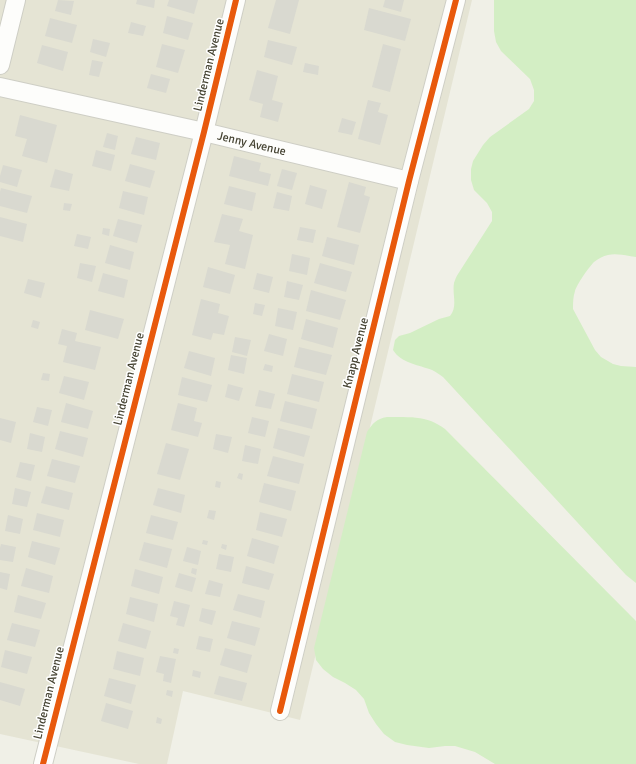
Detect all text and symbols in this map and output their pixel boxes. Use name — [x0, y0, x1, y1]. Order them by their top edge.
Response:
street label: Linderman Avenue — [190, 17, 228, 113]
street label: Jenny Avenue — [216, 128, 288, 159]
street label: Knapp Avenue — [340, 316, 372, 390]
street label: Linderman Avenue — [110, 331, 148, 427]
street label: Linderman Avenue — [30, 645, 68, 741]

